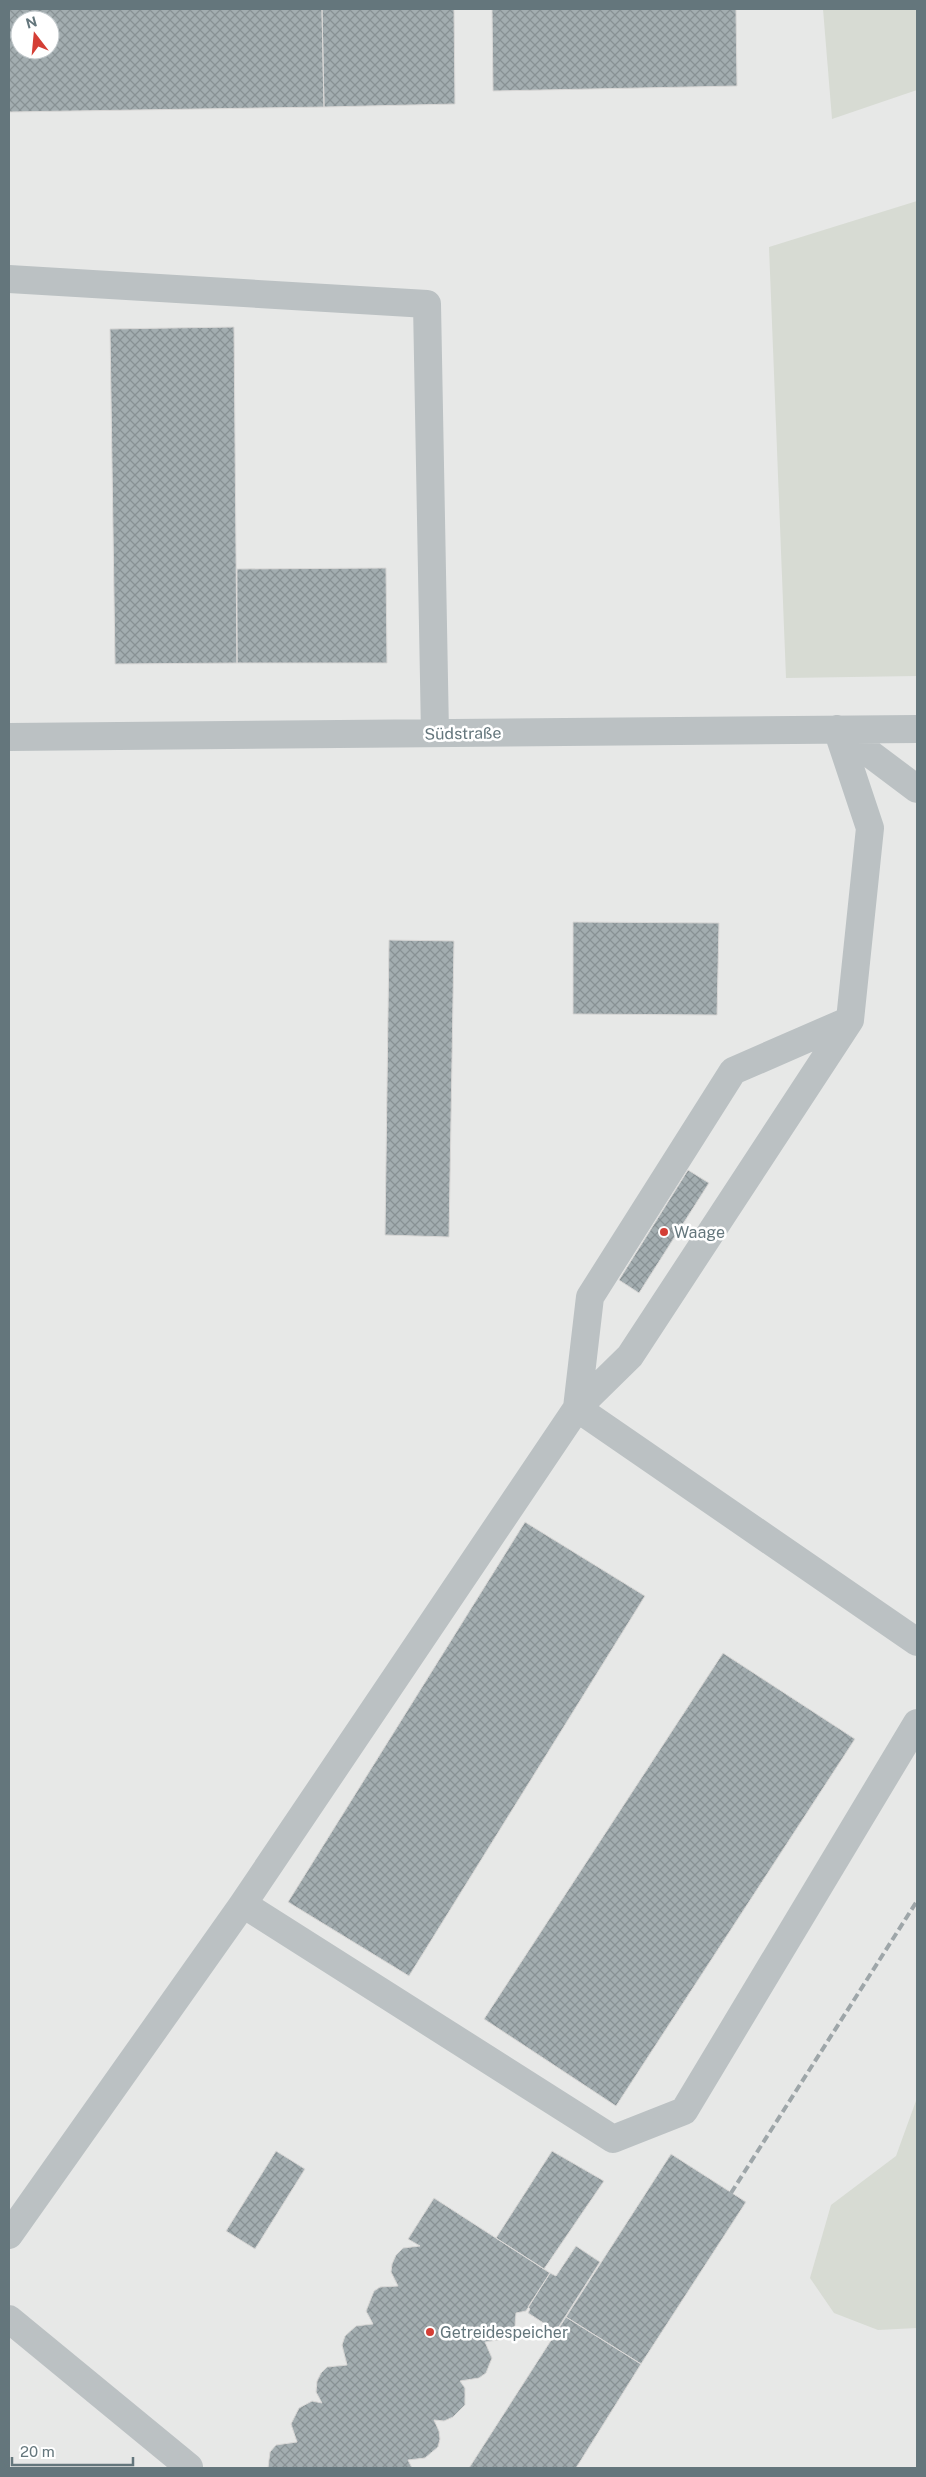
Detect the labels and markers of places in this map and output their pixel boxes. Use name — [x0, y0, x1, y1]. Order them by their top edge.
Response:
place label: Waage — [674, 1223, 725, 1242]
marker: Waage — [658, 1226, 670, 1238]
place label: Getreidespeicher — [440, 2323, 568, 2342]
marker: Getreidespeicher — [424, 2326, 436, 2338]

